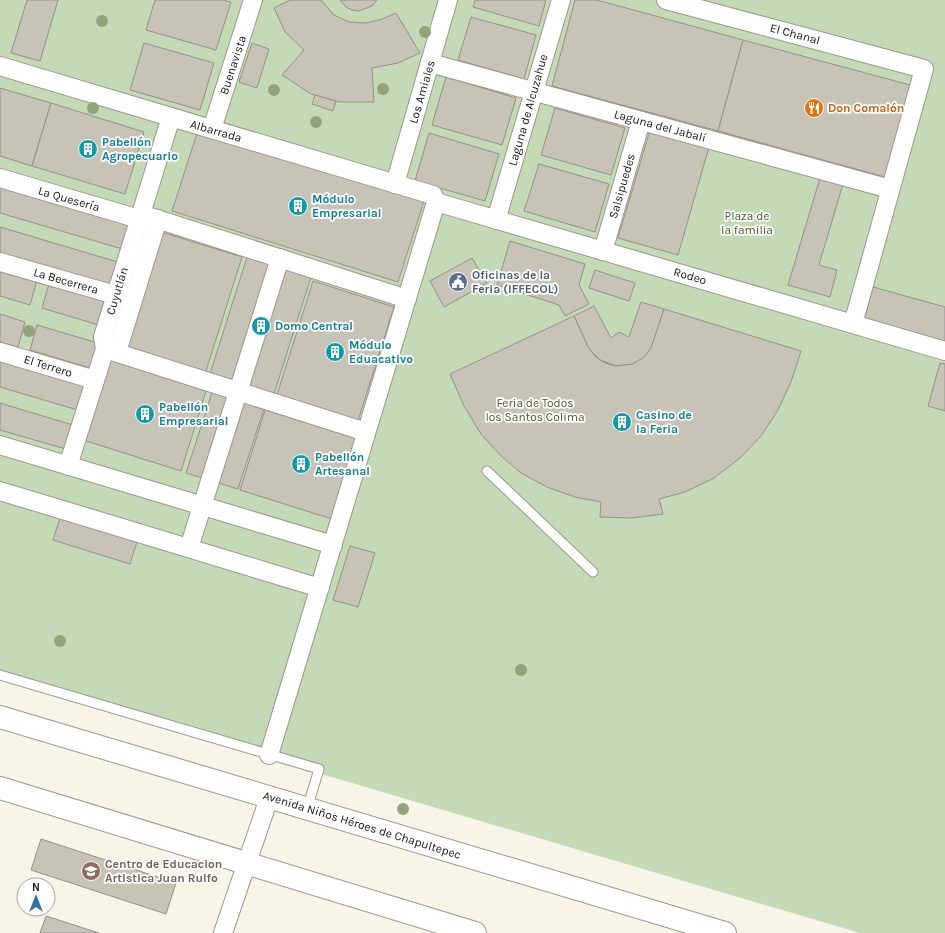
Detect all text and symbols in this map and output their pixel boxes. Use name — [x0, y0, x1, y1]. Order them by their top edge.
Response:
street label: El Chanal — [768, 21, 822, 47]
street label: Buenavista — [217, 33, 249, 97]
street label: Laguna de Alcuzahue — [505, 52, 551, 168]
street label: Los Amiales — [406, 59, 438, 125]
restaurant icon: Don Comalón — [803, 97, 825, 119]
place label: Don Comalón — [828, 101, 904, 115]
street label: Laguna del Jabalí — [613, 107, 708, 145]
street label: Albarrada — [189, 117, 243, 145]
place label: Pabellón Agropecuario — [102, 135, 178, 163]
building icon: Pabellón Agropecuario — [77, 138, 99, 160]
street label: Salsipuedes — [606, 152, 638, 220]
street label: La Quesería — [37, 184, 101, 214]
place label: Módulo Empresarial — [312, 192, 382, 220]
building icon: Módulo Empresarial — [287, 195, 309, 217]
park label: Plaza de la familia — [721, 209, 773, 237]
street label: La Becerrera — [32, 265, 100, 297]
street label: Cuyutlán — [103, 265, 131, 317]
street label: Rodeo — [672, 265, 708, 287]
place label: Oficinas de la Feria (IFFECOL) — [472, 268, 558, 296]
public building icon: Oficinas de la Feria (IFFECOL) — [447, 271, 469, 293]
building icon: Domo Central — [250, 315, 272, 337]
place label: Domo Central — [275, 319, 353, 333]
place label: Módulo Eduacativo — [349, 338, 413, 366]
building icon: Módulo Eduacativo — [324, 341, 346, 363]
street label: El Terrero — [22, 352, 74, 380]
park label: Feria de Todos los Santos Colima — [485, 396, 585, 424]
place label: Pabellón Empresarial — [159, 400, 229, 428]
building icon: Pabellón Empresarial — [134, 403, 156, 425]
place label: Casino de la Feria — [636, 408, 692, 436]
building icon: Casino de la Feria — [611, 411, 633, 433]
place label: Pabellón Artesanal — [315, 450, 370, 478]
building icon: Pabellón Artesanal — [290, 453, 312, 475]
street label: Avenida Niños Héroes de Chapultepec — [261, 788, 463, 862]
place label: Centro de Educacion Artistica Juan Rulfo — [105, 857, 222, 885]
school or university icon: Centro de Educacion Artistica Juan Rulfo — [80, 860, 102, 882]
north arrow — [16, 877, 56, 917]
text: N — [32, 881, 40, 894]

